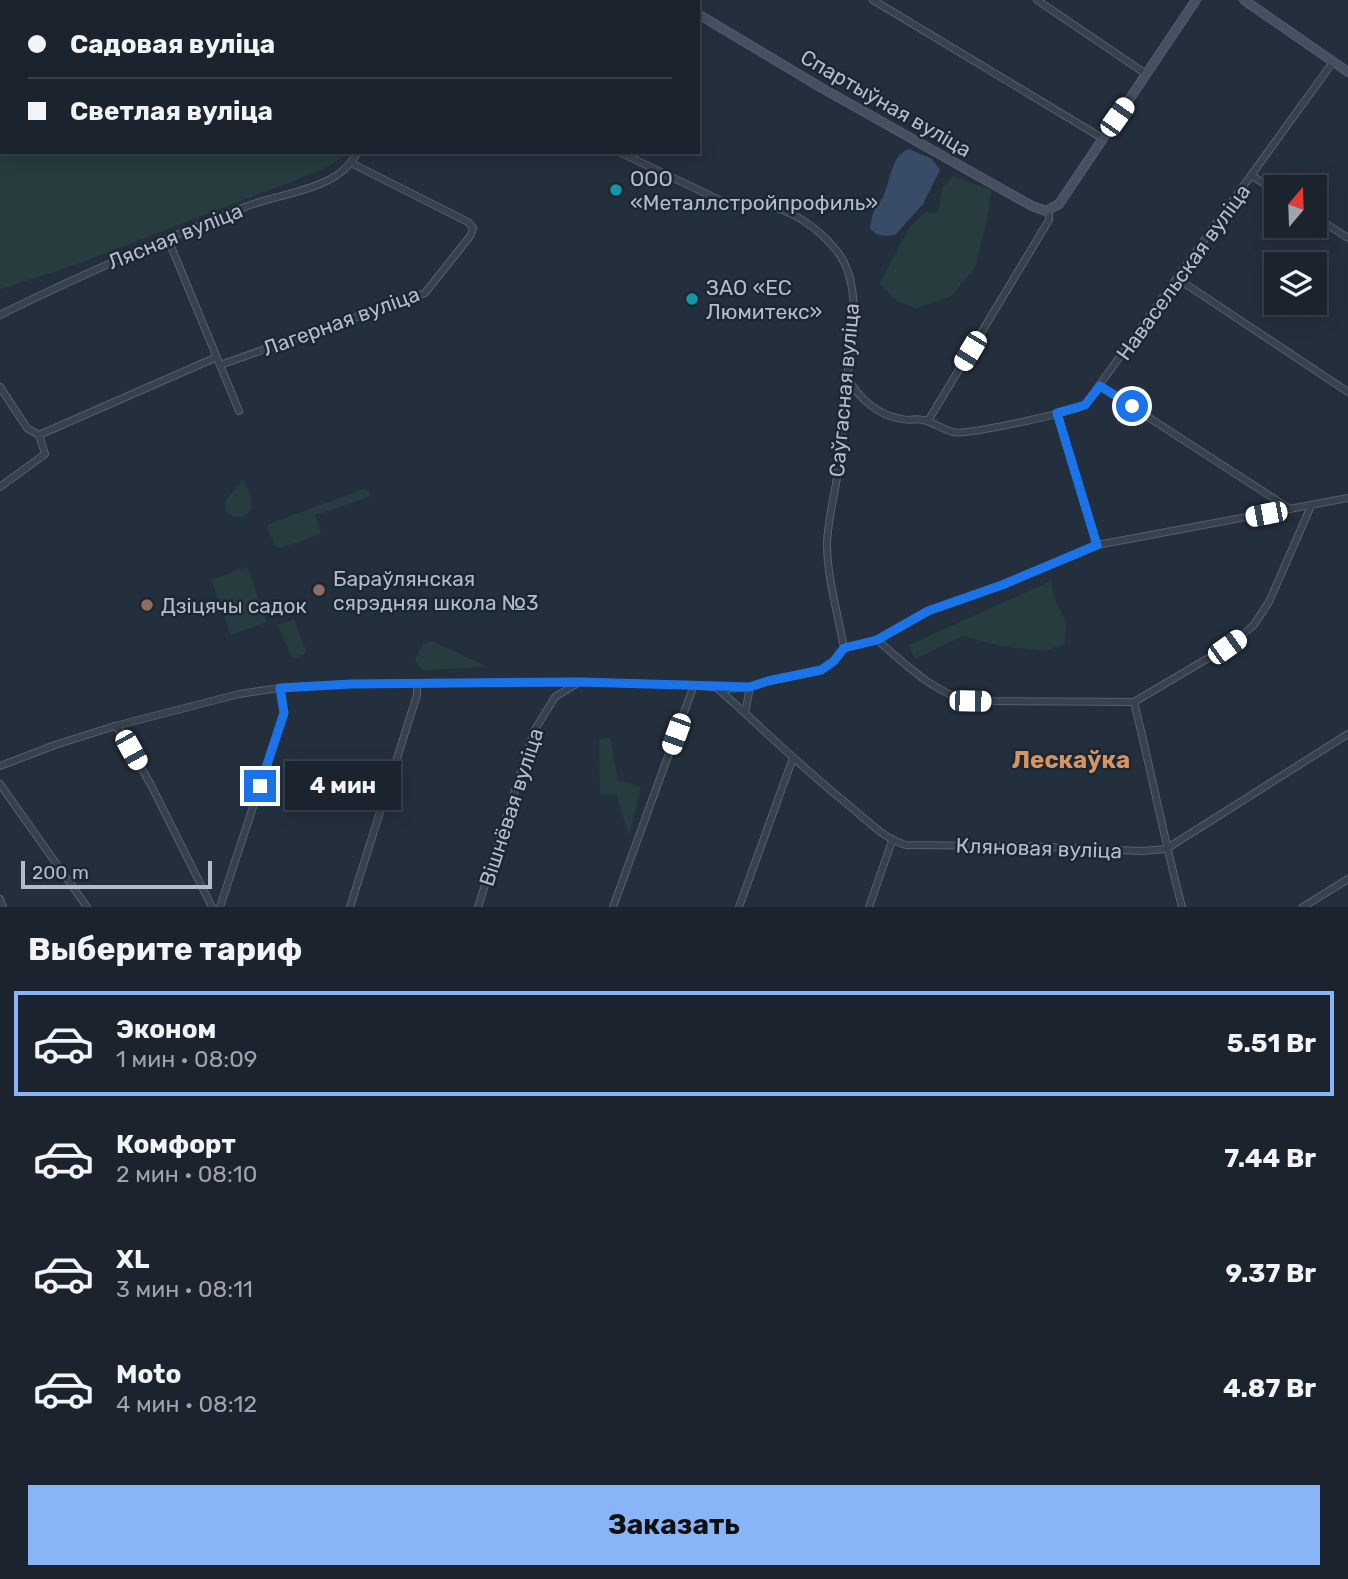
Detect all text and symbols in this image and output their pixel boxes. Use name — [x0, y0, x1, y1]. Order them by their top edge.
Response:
text: Садовая вуліца — [70, 29, 275, 60]
street label: Спартыўная вуліца — [796, 44, 976, 162]
car — [1097, 94, 1138, 140]
text: Светлая вуліца — [70, 96, 273, 127]
place label: ООО «Металлстройпрофиль» — [630, 166, 878, 215]
north arrow — [1264, 175, 1326, 238]
map controls — [1264, 175, 1327, 315]
street label: Навасельская вуліца — [1111, 179, 1255, 365]
marker: ООО «Металлстройпрофиль» — [608, 182, 624, 198]
street label: Лясная вуліца — [104, 198, 246, 274]
button: layers — [1264, 252, 1327, 315]
place label: ЗАО «ЕС Люмитекс» — [706, 275, 822, 324]
street label: Лагерная вуліца — [259, 281, 423, 361]
marker: ЗАО «ЕС Люмитекс» — [684, 291, 700, 307]
street label: Саўгасная вуліца — [824, 302, 864, 478]
car — [951, 328, 990, 374]
route start — [1116, 390, 1148, 422]
car — [1244, 500, 1289, 528]
place label: Бараўлянская сярэдняя школа №3 — [333, 566, 539, 615]
marker: Бараўлянская сярэдняя школа №3 — [311, 582, 327, 598]
place label: Дзіцячы садок — [161, 593, 307, 618]
marker: Дзіцячы садок — [139, 597, 155, 613]
car — [1204, 626, 1251, 668]
car — [949, 690, 992, 712]
car — [659, 711, 694, 757]
street label: Вішнёвая вуліца — [474, 725, 548, 889]
car — [112, 727, 151, 773]
district label: Лескаўка — [1012, 746, 1130, 774]
callout: 4 мин — [284, 762, 400, 810]
route end — [244, 770, 276, 802]
text: 4 мин — [310, 771, 376, 799]
street label: Кляновая вуліца — [955, 833, 1123, 863]
scale bar — [21, 858, 212, 890]
text: 200 m — [32, 861, 89, 884]
text: Выберите тариф — [28, 930, 302, 968]
icon: car — [32, 1012, 95, 1075]
text: Эконом — [116, 1014, 216, 1045]
text: 5.51 Br — [1227, 1028, 1316, 1059]
text: 1 мин · 08:09 — [116, 1045, 257, 1073]
icon: car — [32, 1127, 95, 1190]
text: Комфорт — [116, 1129, 236, 1160]
text: 7.44 Br — [1224, 1143, 1316, 1174]
text: 2 мин · 08:10 — [116, 1160, 257, 1188]
icon: car — [32, 1242, 95, 1305]
text: XL — [116, 1244, 149, 1275]
text: 9.37 Br — [1226, 1258, 1316, 1289]
text: 3 мин · 08:11 — [116, 1275, 253, 1303]
icon: car — [32, 1357, 95, 1420]
text: Moto — [116, 1359, 181, 1390]
text: 4.87 Br — [1223, 1373, 1316, 1404]
text: 4 мин · 08:12 — [116, 1390, 257, 1418]
button: Заказать — [28, 1485, 1320, 1565]

